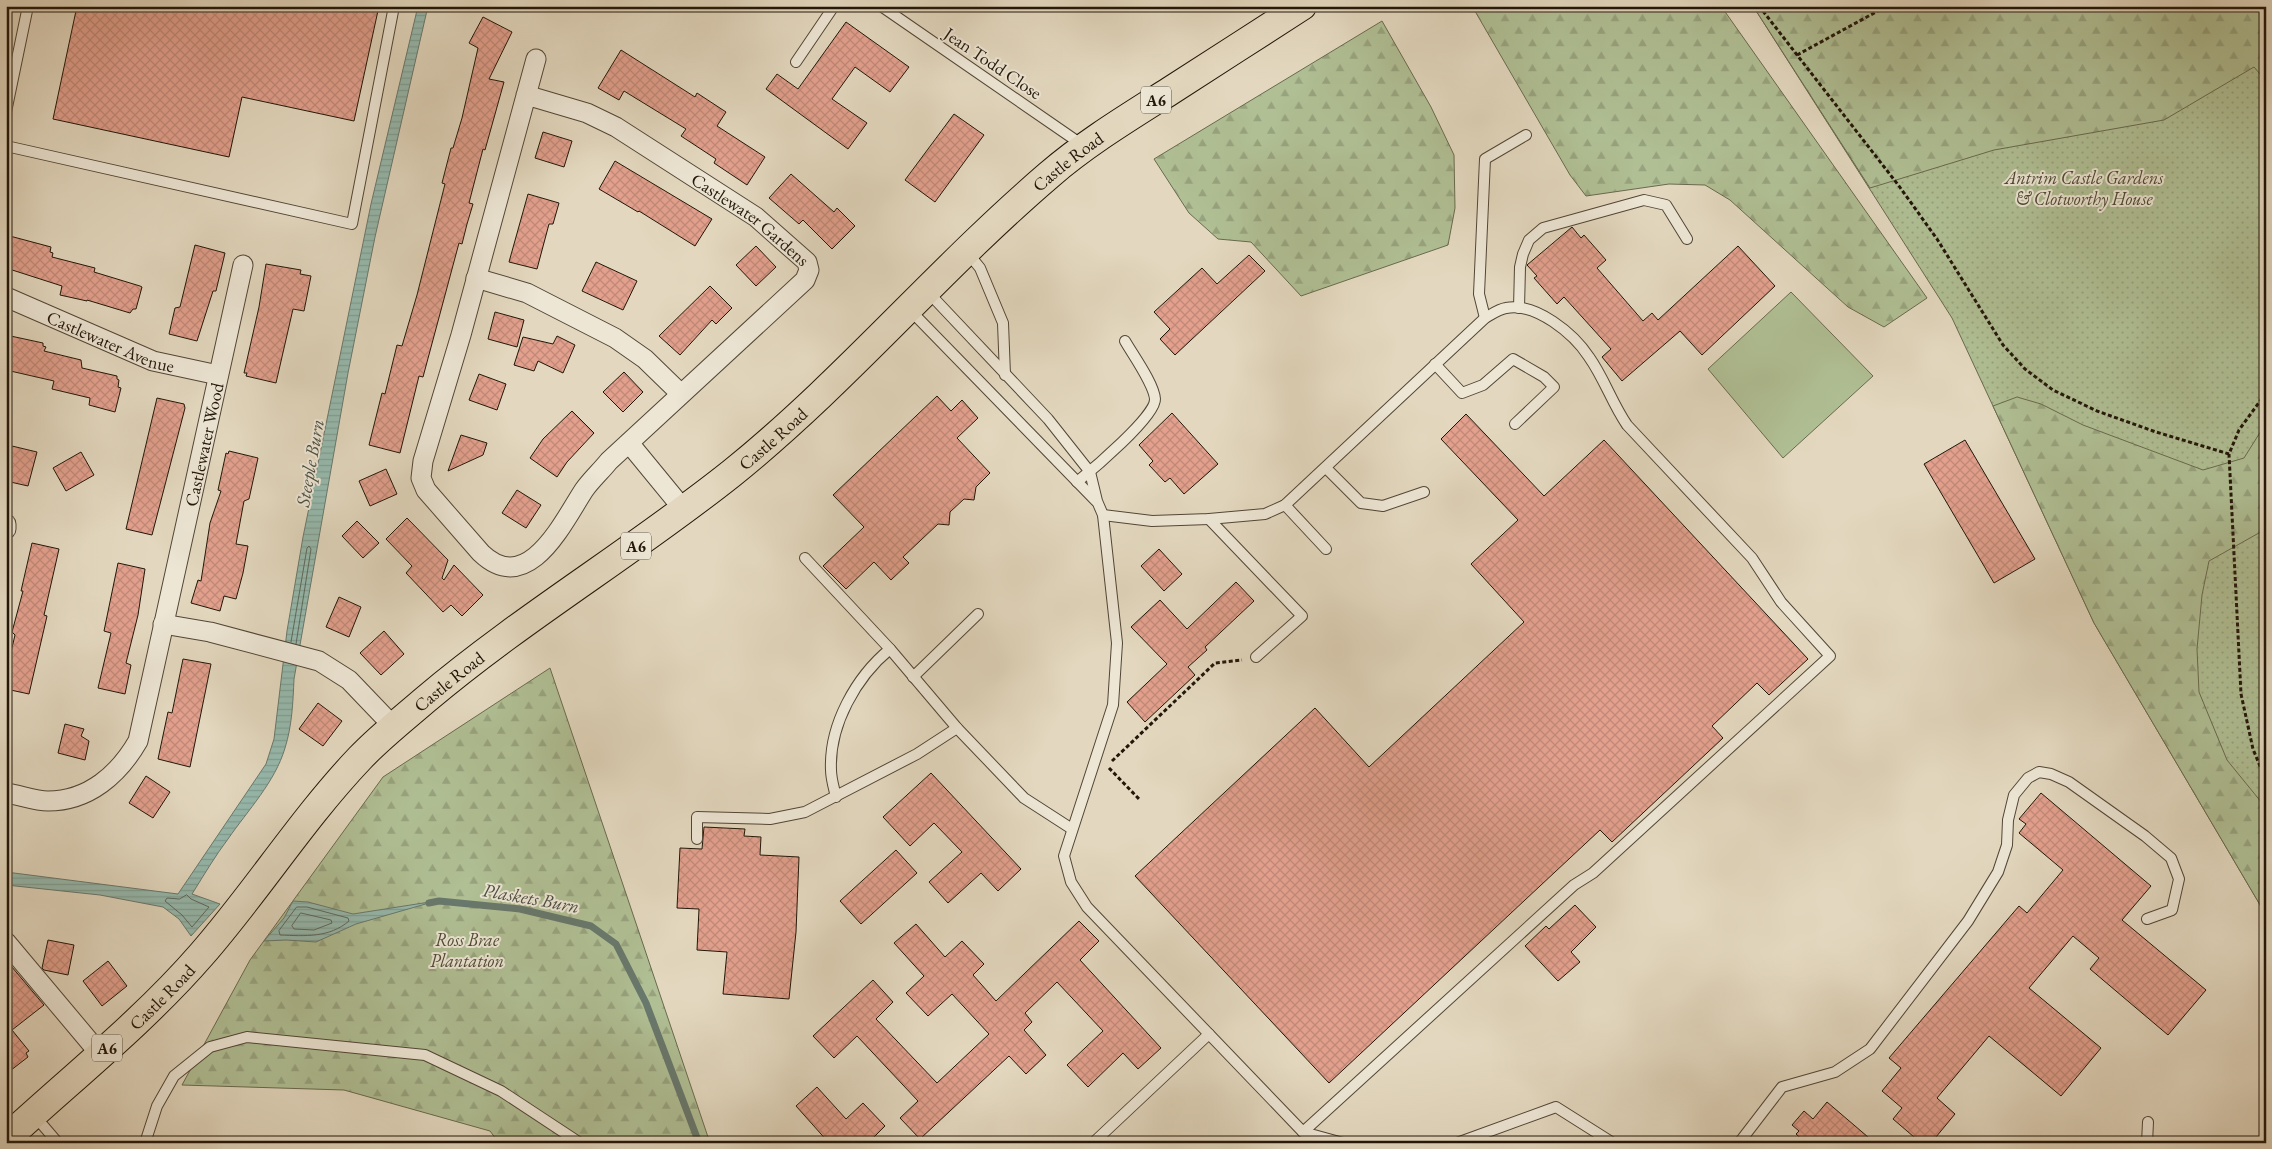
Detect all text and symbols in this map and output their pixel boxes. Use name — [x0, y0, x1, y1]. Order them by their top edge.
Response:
street label: Jean Todd Close — [938, 21, 1046, 104]
road number: A6 — [1141, 86, 1171, 114]
street label: Castle Road — [1027, 126, 1108, 196]
park label: Antrim Castle Gardens & Clotworthy House — [2003, 166, 2164, 211]
street label: Castlewater Gardens — [687, 167, 815, 271]
street label: Castlewater Avenue — [44, 305, 177, 377]
street label: Castlewater Wood — [179, 380, 228, 508]
street label: Castle Road — [733, 401, 812, 475]
water label: Steeple Burn — [290, 417, 330, 510]
road number: A6 — [621, 532, 651, 560]
street label: Castle Road — [409, 645, 489, 716]
water label: Plaskets Burn — [481, 877, 581, 919]
park label: Ross Brae Plantation — [430, 928, 504, 972]
street label: Castle Road — [124, 958, 200, 1034]
road number: A6 — [92, 1034, 122, 1062]

